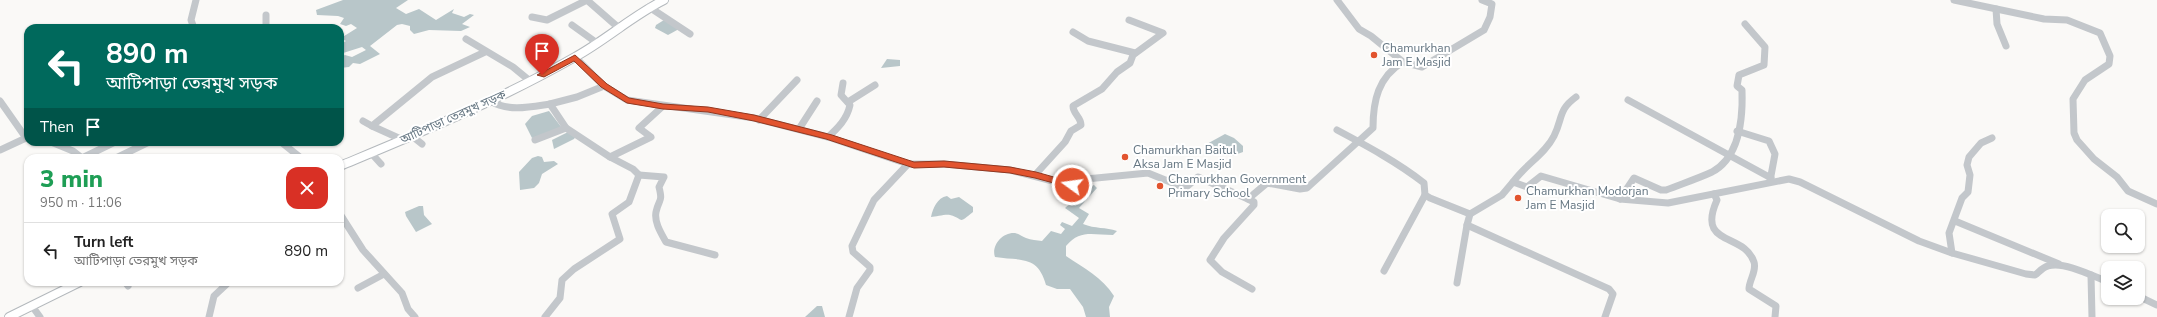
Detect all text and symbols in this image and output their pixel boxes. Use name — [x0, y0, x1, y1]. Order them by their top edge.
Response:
pin — [525, 34, 559, 75]
text: 890 m — [106, 35, 189, 73]
icon: left — [40, 40, 92, 92]
icon: arrive — [531, 40, 553, 62]
place label: Chamurkhan Jam E Masjid — [1381, 40, 1451, 70]
marker: Chamurkhan Jam E Masjid — [1369, 50, 1379, 60]
text: আটিপাড়া তেরমুখ সড়ক — [106, 71, 277, 95]
street label: আটিপাড়া তেরমুখ সড়ক — [397, 86, 509, 148]
icon: arrive — [82, 116, 104, 138]
text: Then — [40, 117, 74, 137]
place label: Chamurkhan Baitul Aksa Jam E Masjid — [1133, 142, 1237, 172]
marker: Chamurkhan Baitul Aksa Jam E Masjid — [1120, 152, 1130, 162]
text: 3 min — [40, 163, 103, 195]
position arrow — [1051, 164, 1093, 206]
button: close — [286, 167, 328, 209]
place label: Chamurkhan Government Primary School — [1168, 171, 1307, 201]
marker: Chamurkhan Government Primary School — [1155, 181, 1165, 191]
place label: Chamurkhan Modorjan Jam E Masjid — [1525, 183, 1649, 213]
marker: Chamurkhan Modorjan Jam E Masjid — [1513, 193, 1523, 203]
text: 950 m · 11:06 — [40, 194, 122, 212]
map controls — [2101, 209, 2145, 305]
button: search — [2101, 209, 2145, 253]
text: Turn left — [74, 232, 133, 252]
icon: left — [40, 240, 62, 262]
text: 890 m — [284, 241, 328, 261]
text: আটিপাড়া তেরমুখ সড়ক — [74, 252, 198, 270]
button: layers — [2101, 261, 2145, 305]

